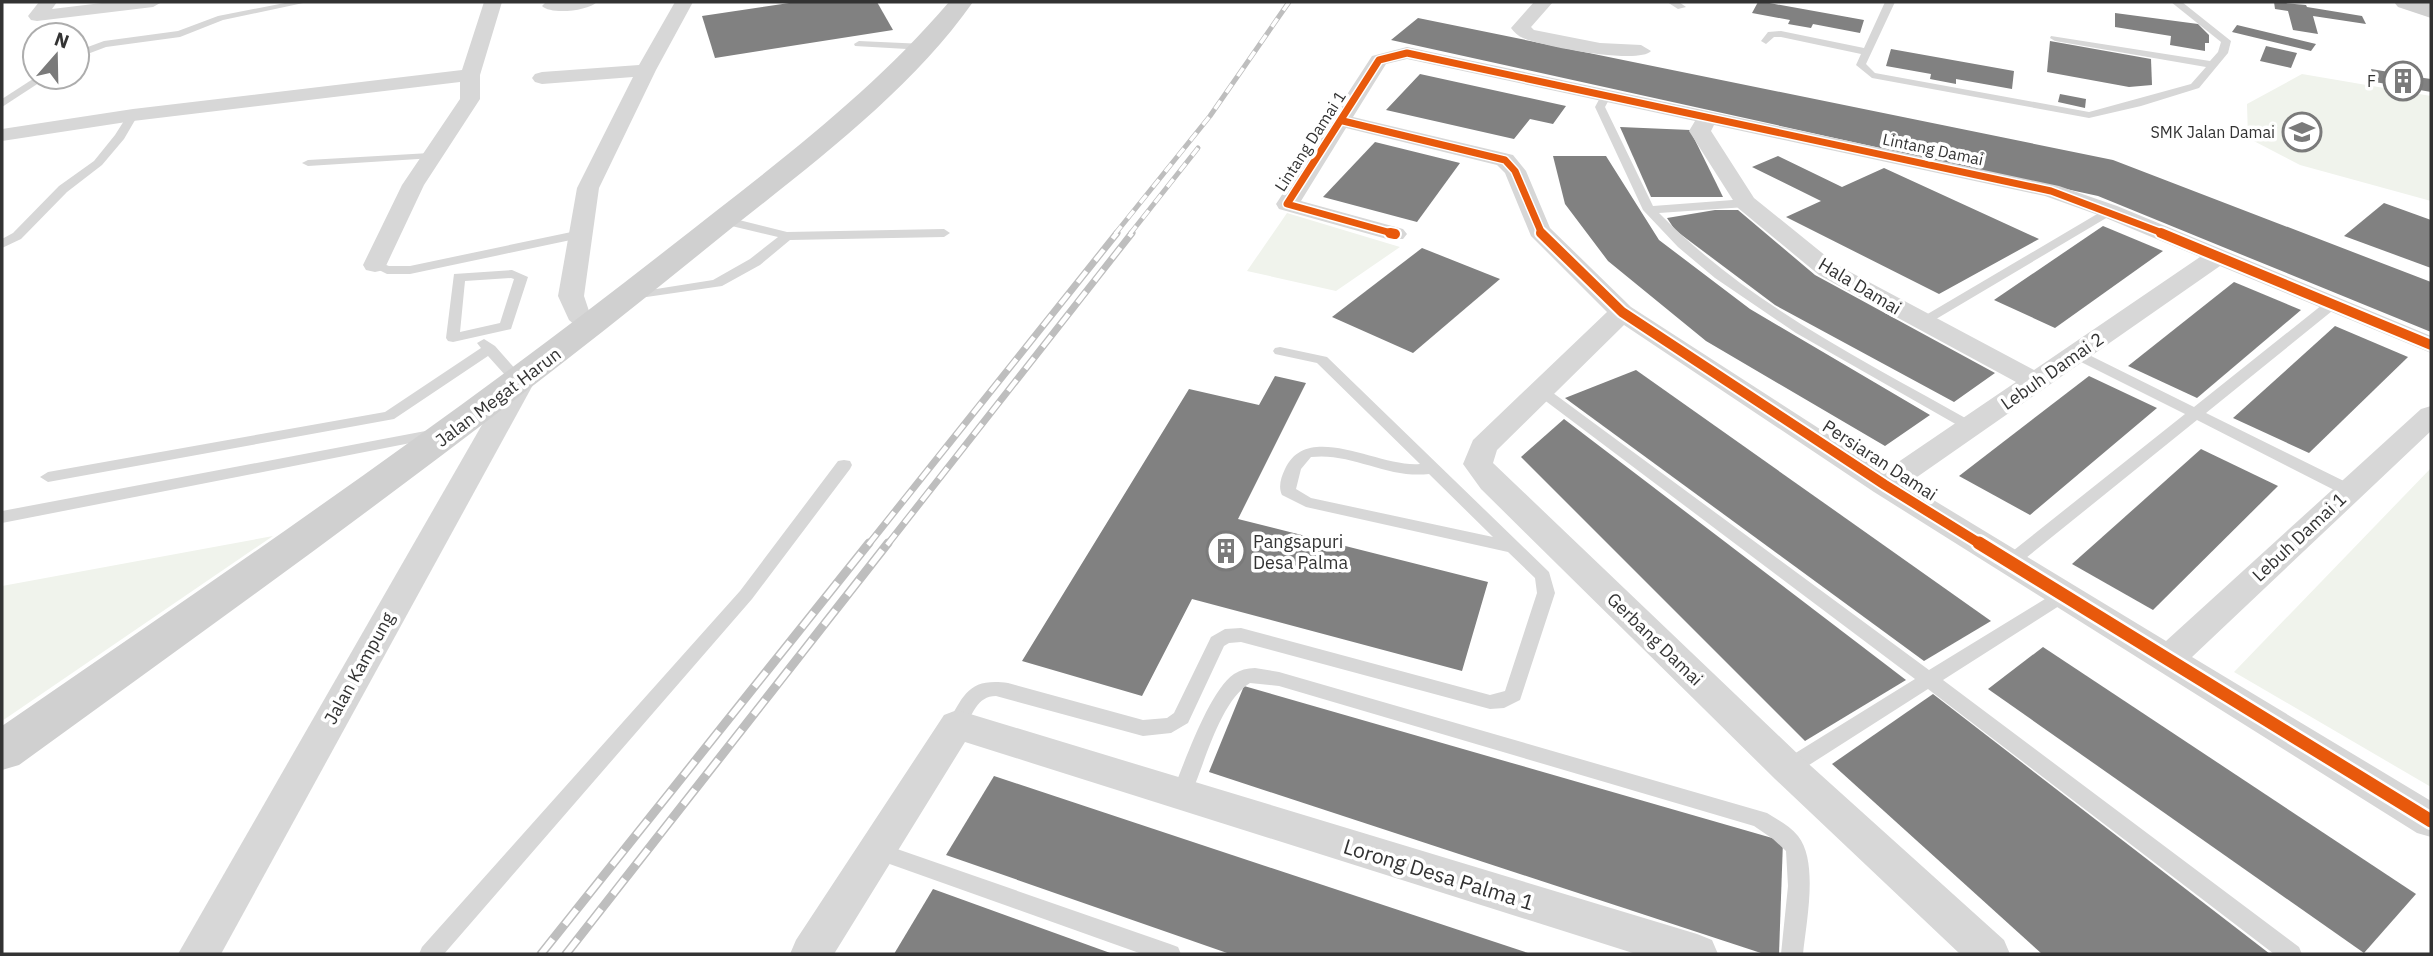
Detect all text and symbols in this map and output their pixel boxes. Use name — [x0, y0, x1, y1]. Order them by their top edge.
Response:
north arrow — [21, 21, 91, 91]
text: N — [51, 26, 72, 54]
building icon: F — [2382, 60, 2424, 102]
place label: F — [2367, 71, 2376, 91]
street label: Lintang Damai 1 — [1270, 87, 1350, 195]
school or university icon: SMK Jalan Damai — [2281, 111, 2323, 153]
place label: SMK Jalan Damai — [2151, 122, 2275, 142]
street label: Lintang Damai — [1881, 129, 1985, 169]
street label: Hala Damai — [1814, 252, 1906, 320]
street label: Lebuh Damai 2 — [1996, 327, 2108, 415]
street label: Jalan Megat Harun — [431, 342, 565, 452]
street label: Persiaran Damai — [1818, 414, 1942, 506]
street label: Lebuh Damai 1 — [2247, 488, 2351, 586]
building icon: Pangsapuri Desa Palma — [1205, 530, 1247, 572]
place label: Pangsapuri Desa Palma — [1253, 530, 1349, 574]
street label: Gerbang Damai — [1602, 587, 1708, 691]
street label: Jalan Kampung — [319, 607, 400, 728]
street label: Lorong Desa Palma 1 — [1340, 832, 1538, 916]

